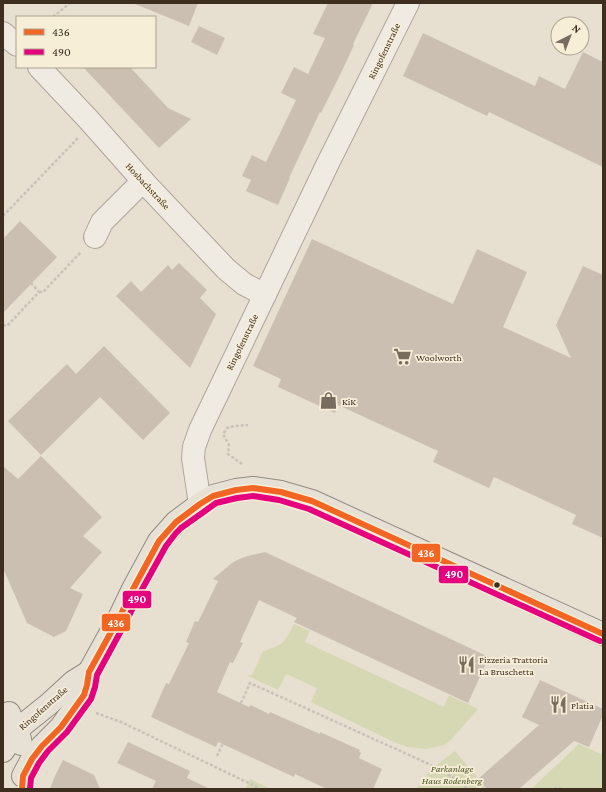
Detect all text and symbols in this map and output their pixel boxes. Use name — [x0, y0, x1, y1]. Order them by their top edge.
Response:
legend — [16, 16, 156, 68]
north arrow — [550, 16, 590, 56]
street label: Ringofenstraße — [366, 21, 403, 81]
text: N — [570, 22, 584, 36]
text: 436 — [52, 25, 70, 39]
text: 490 — [52, 45, 71, 59]
street label: Hosbachstraße — [124, 160, 173, 212]
street label: Ringofenstraße — [224, 312, 261, 372]
supermarket icon: Woolworth — [393, 347, 413, 367]
place label: Woolworth — [416, 352, 462, 363]
shop icon: KiK — [319, 391, 339, 411]
place label: KiK — [342, 396, 356, 407]
line badge: 436 — [411, 543, 441, 563]
text: 436 — [417, 547, 435, 559]
line badge: 490 — [438, 565, 469, 584]
text: 490 — [445, 568, 464, 580]
unlabelled marker — [492, 580, 502, 590]
line badge: 490 — [122, 590, 152, 609]
text: 490 — [128, 593, 147, 605]
line badge: 436 — [101, 613, 131, 632]
text: 436 — [107, 617, 125, 629]
place label: Pizzeria Trattoria La Bruschetta — [479, 654, 548, 677]
restaurant icon: Pizzeria Trattoria La Bruschetta — [456, 655, 476, 675]
street label: Ringofenstraße — [16, 683, 70, 732]
restaurant icon: Platia — [548, 695, 568, 715]
place label: Platia — [571, 700, 594, 711]
park label: Parkanlage Haus Rodenberg — [422, 763, 483, 786]

